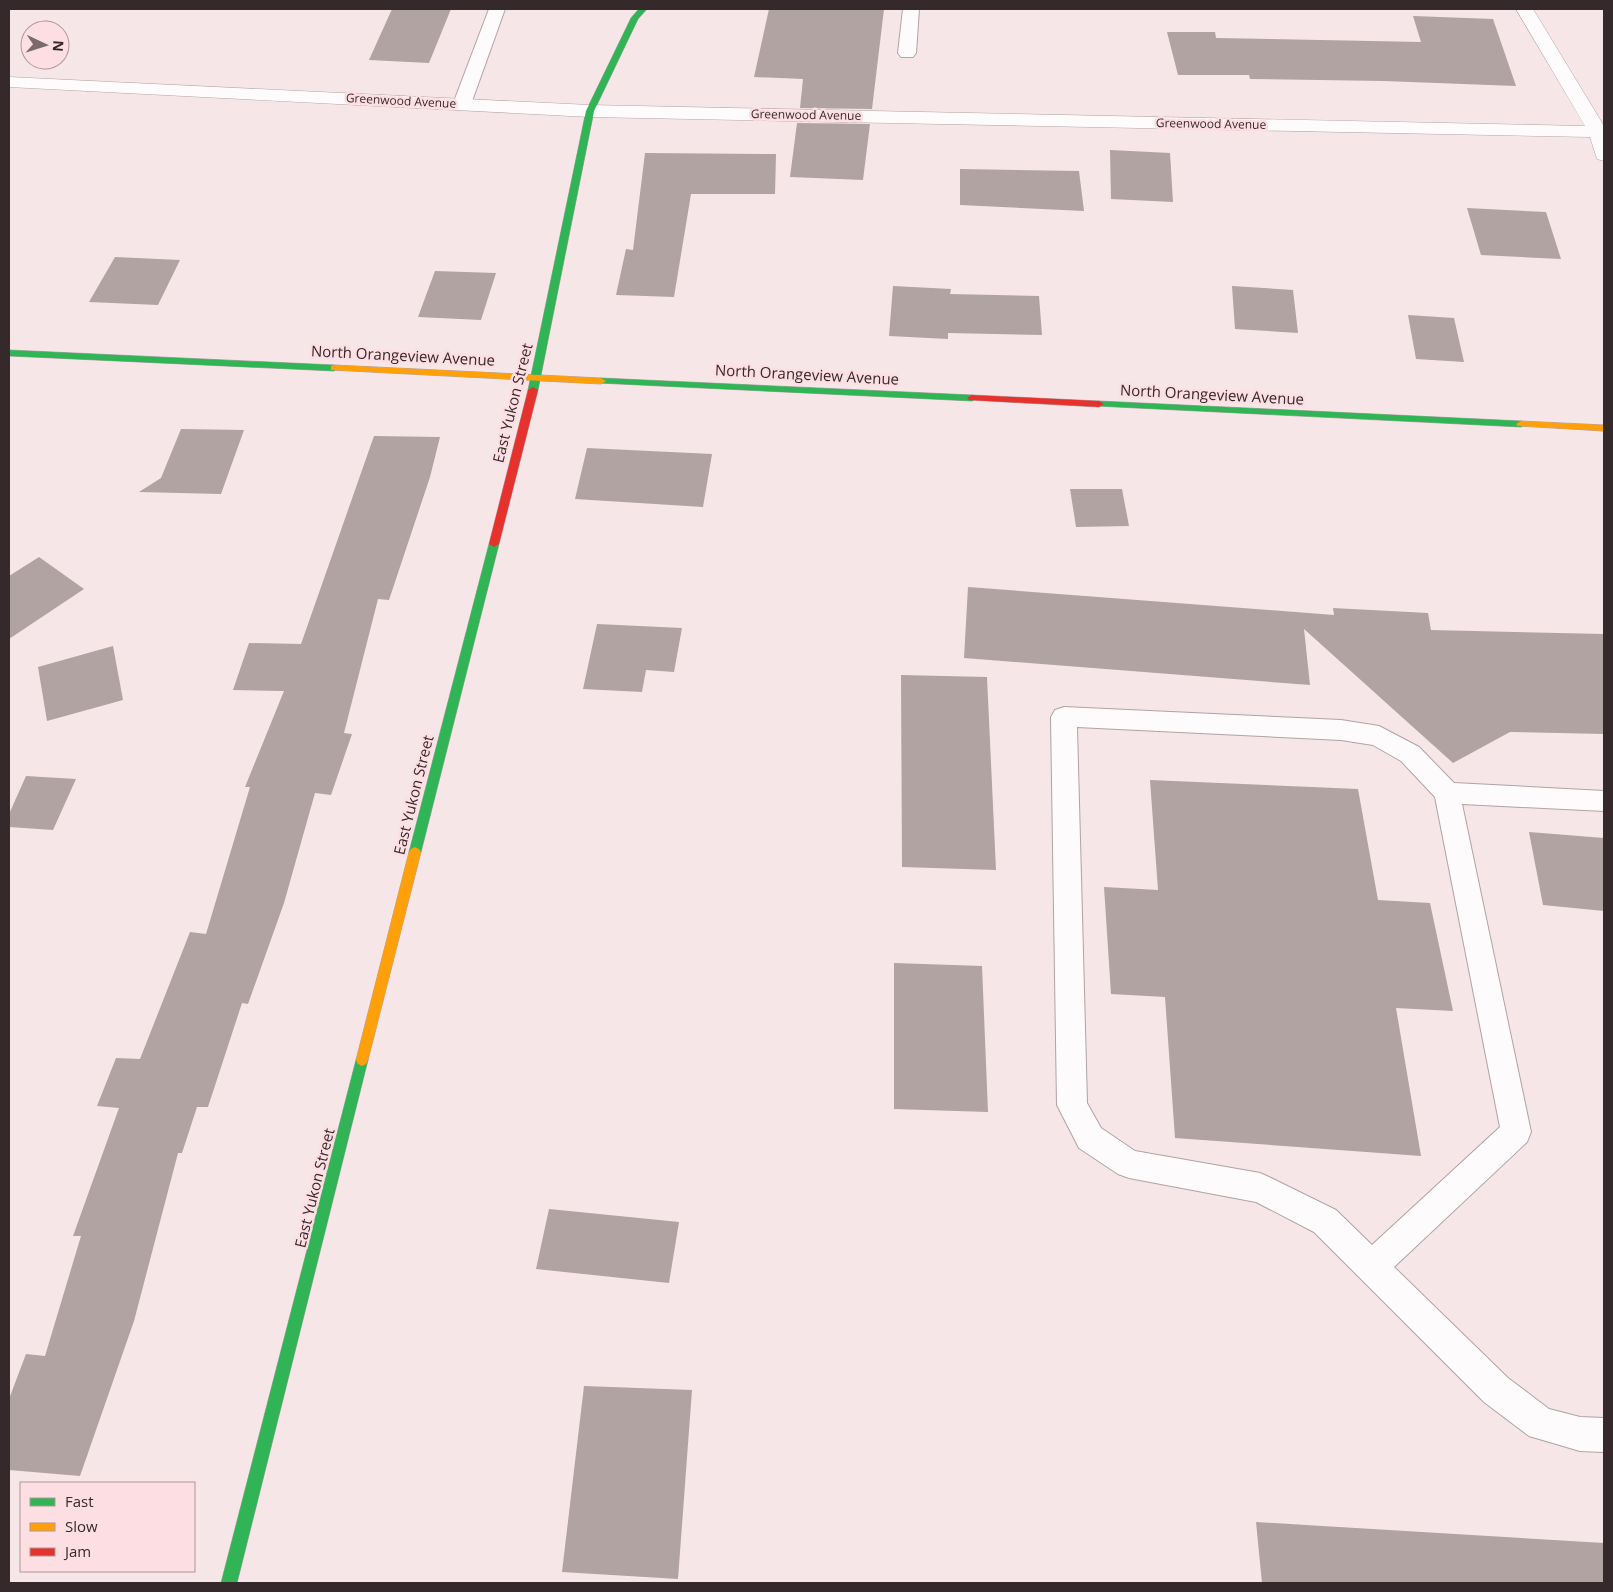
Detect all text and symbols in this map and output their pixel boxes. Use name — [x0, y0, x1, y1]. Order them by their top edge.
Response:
north arrow — [20, 20, 70, 70]
text: N — [49, 40, 68, 52]
street label: Greenwood Avenue — [345, 89, 457, 112]
street label: Greenwood Avenue — [751, 105, 862, 124]
street label: Greenwood Avenue — [1156, 114, 1267, 133]
street label: North Orangeview Avenue — [311, 340, 496, 370]
street label: East Yukon Street — [488, 341, 537, 465]
street label: North Orangeview Avenue — [715, 359, 900, 389]
street label: North Orangeview Avenue — [1120, 379, 1305, 409]
street label: East Yukon Street — [389, 733, 438, 857]
street label: East Yukon Street — [290, 1126, 339, 1250]
legend — [20, 1482, 195, 1572]
text: Fast — [65, 1491, 94, 1511]
text: Slow — [65, 1516, 98, 1536]
text: Jam — [63, 1541, 91, 1561]

